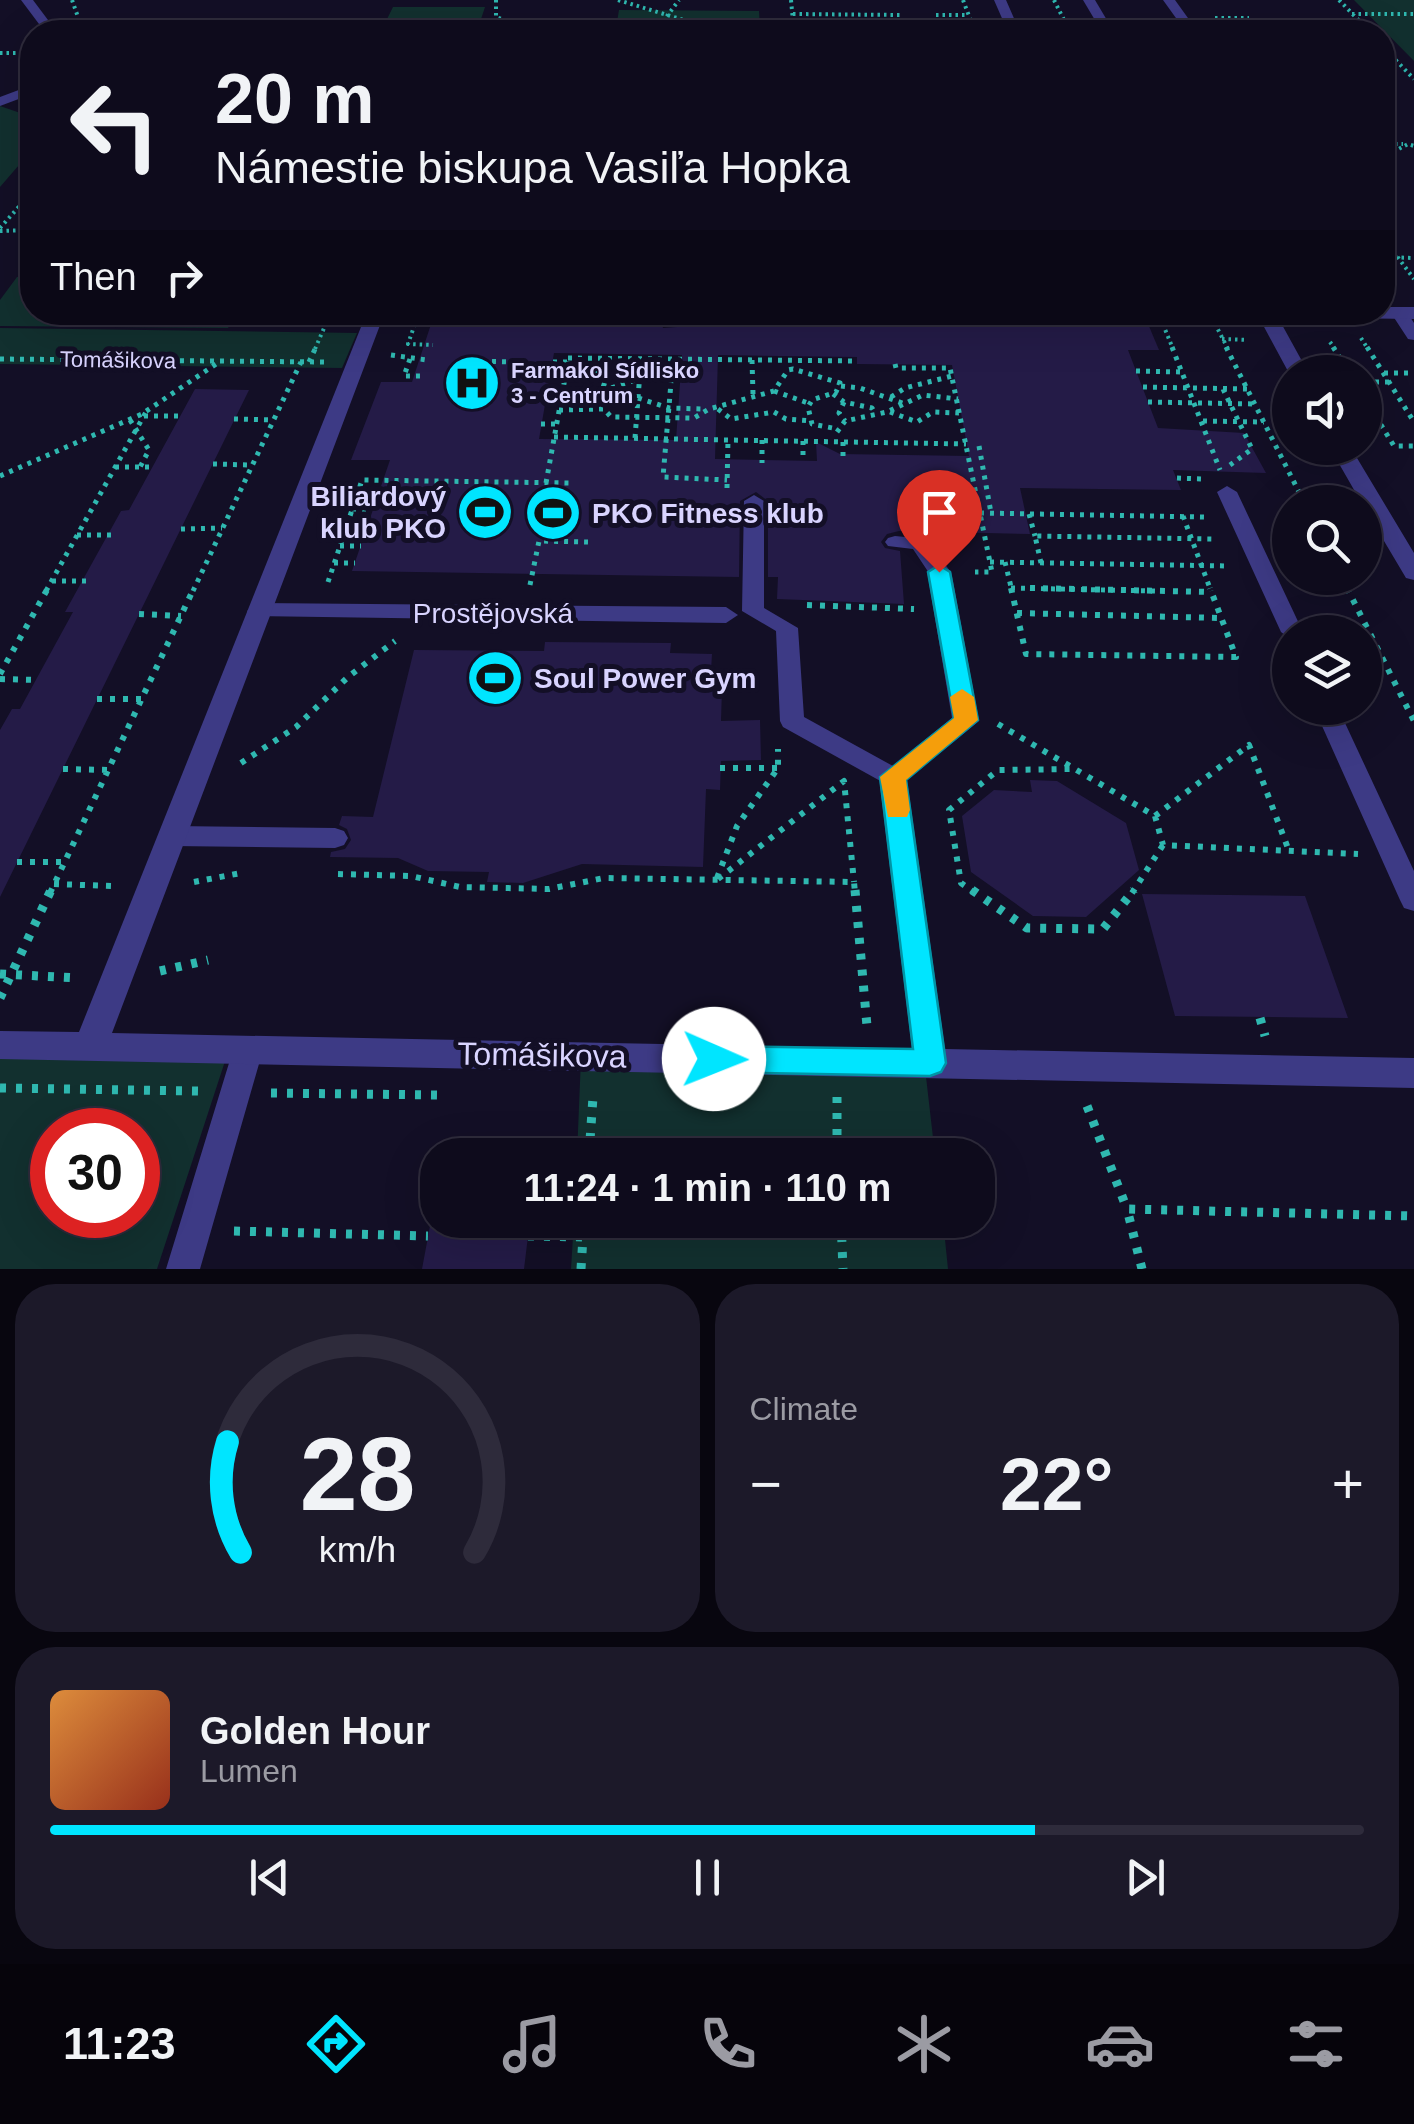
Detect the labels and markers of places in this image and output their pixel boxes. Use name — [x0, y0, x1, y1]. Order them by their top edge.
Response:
hospital icon: Farmakol Sídlisko 3 - Centrum — [442, 353, 502, 413]
place label: Farmakol Sídlisko 3 - Centrum — [511, 358, 699, 408]
pin — [897, 470, 982, 573]
place label: Biliardový klub PKO — [311, 481, 446, 544]
sports icon: Biliardový klub PKO — [455, 482, 515, 542]
sports icon: PKO Fitness klub — [523, 483, 583, 543]
place label: PKO Fitness klub — [592, 498, 824, 529]
sports icon: Soul Power Gym — [465, 648, 525, 708]
place label: Soul Power Gym — [534, 663, 757, 694]

